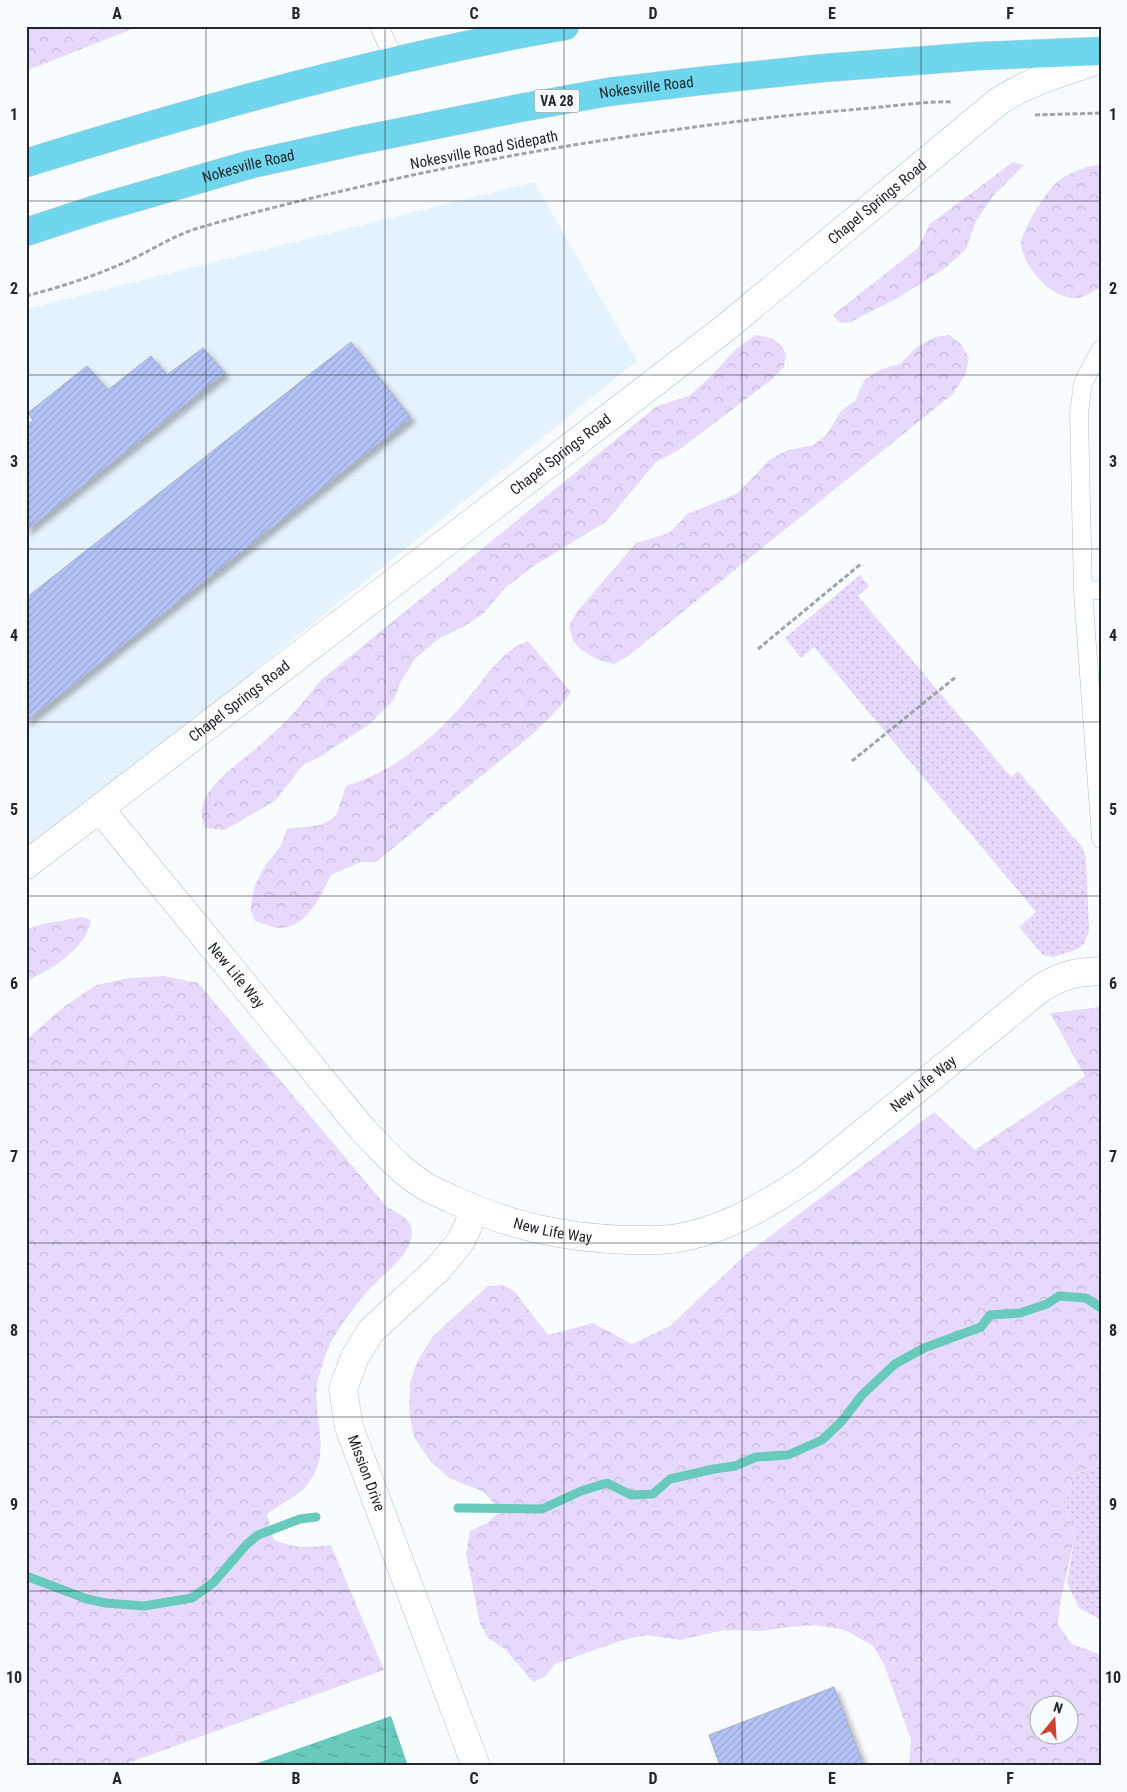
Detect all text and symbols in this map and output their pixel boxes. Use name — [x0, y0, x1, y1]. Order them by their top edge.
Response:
text: A — [112, 4, 122, 23]
text: B — [292, 4, 301, 23]
text: C — [469, 4, 479, 23]
text: D — [648, 4, 658, 23]
text: E — [828, 4, 836, 23]
text: F — [1006, 4, 1014, 23]
street label: Nokesville Road — [598, 73, 695, 102]
road number: VA 28 — [534, 90, 580, 112]
text: 1 — [10, 105, 18, 124]
text: 1 — [1109, 105, 1117, 124]
street label: Nokesville Road Sidepath — [409, 127, 559, 173]
street label: Nokesville Road — [200, 146, 296, 187]
street label: Chapel Springs Road — [824, 156, 930, 248]
text: 2 — [10, 279, 18, 298]
text: 2 — [1109, 279, 1117, 298]
street label: Chapel Springs Road — [506, 410, 615, 499]
text: 3 — [10, 452, 18, 471]
text: 3 — [1109, 452, 1117, 471]
text: 4 — [10, 626, 18, 645]
text: 4 — [1109, 626, 1117, 645]
street label: Chapel Springs Road — [185, 657, 293, 746]
text: 5 — [10, 800, 18, 819]
text: 5 — [1109, 800, 1117, 819]
street label: New Life Way — [204, 939, 268, 1012]
text: 6 — [10, 974, 18, 993]
text: 6 — [1109, 974, 1117, 993]
street label: New Life Way — [887, 1052, 960, 1116]
text: 7 — [10, 1147, 18, 1166]
text: 7 — [1109, 1147, 1117, 1166]
street label: New Life Way — [512, 1214, 593, 1247]
text: 8 — [10, 1321, 18, 1340]
text: 8 — [1109, 1321, 1117, 1340]
street label: Mission Drive — [344, 1432, 389, 1514]
text: 9 — [10, 1495, 18, 1514]
text: 9 — [1109, 1495, 1117, 1514]
text: 10 — [6, 1668, 22, 1687]
text: 10 — [1105, 1668, 1121, 1687]
north arrow — [1030, 1694, 1080, 1744]
text: N — [1051, 1699, 1065, 1717]
text: A — [112, 1769, 122, 1788]
text: B — [292, 1769, 301, 1788]
text: C — [469, 1769, 479, 1788]
text: D — [648, 1769, 658, 1788]
text: E — [828, 1769, 836, 1788]
text: F — [1006, 1769, 1014, 1788]

